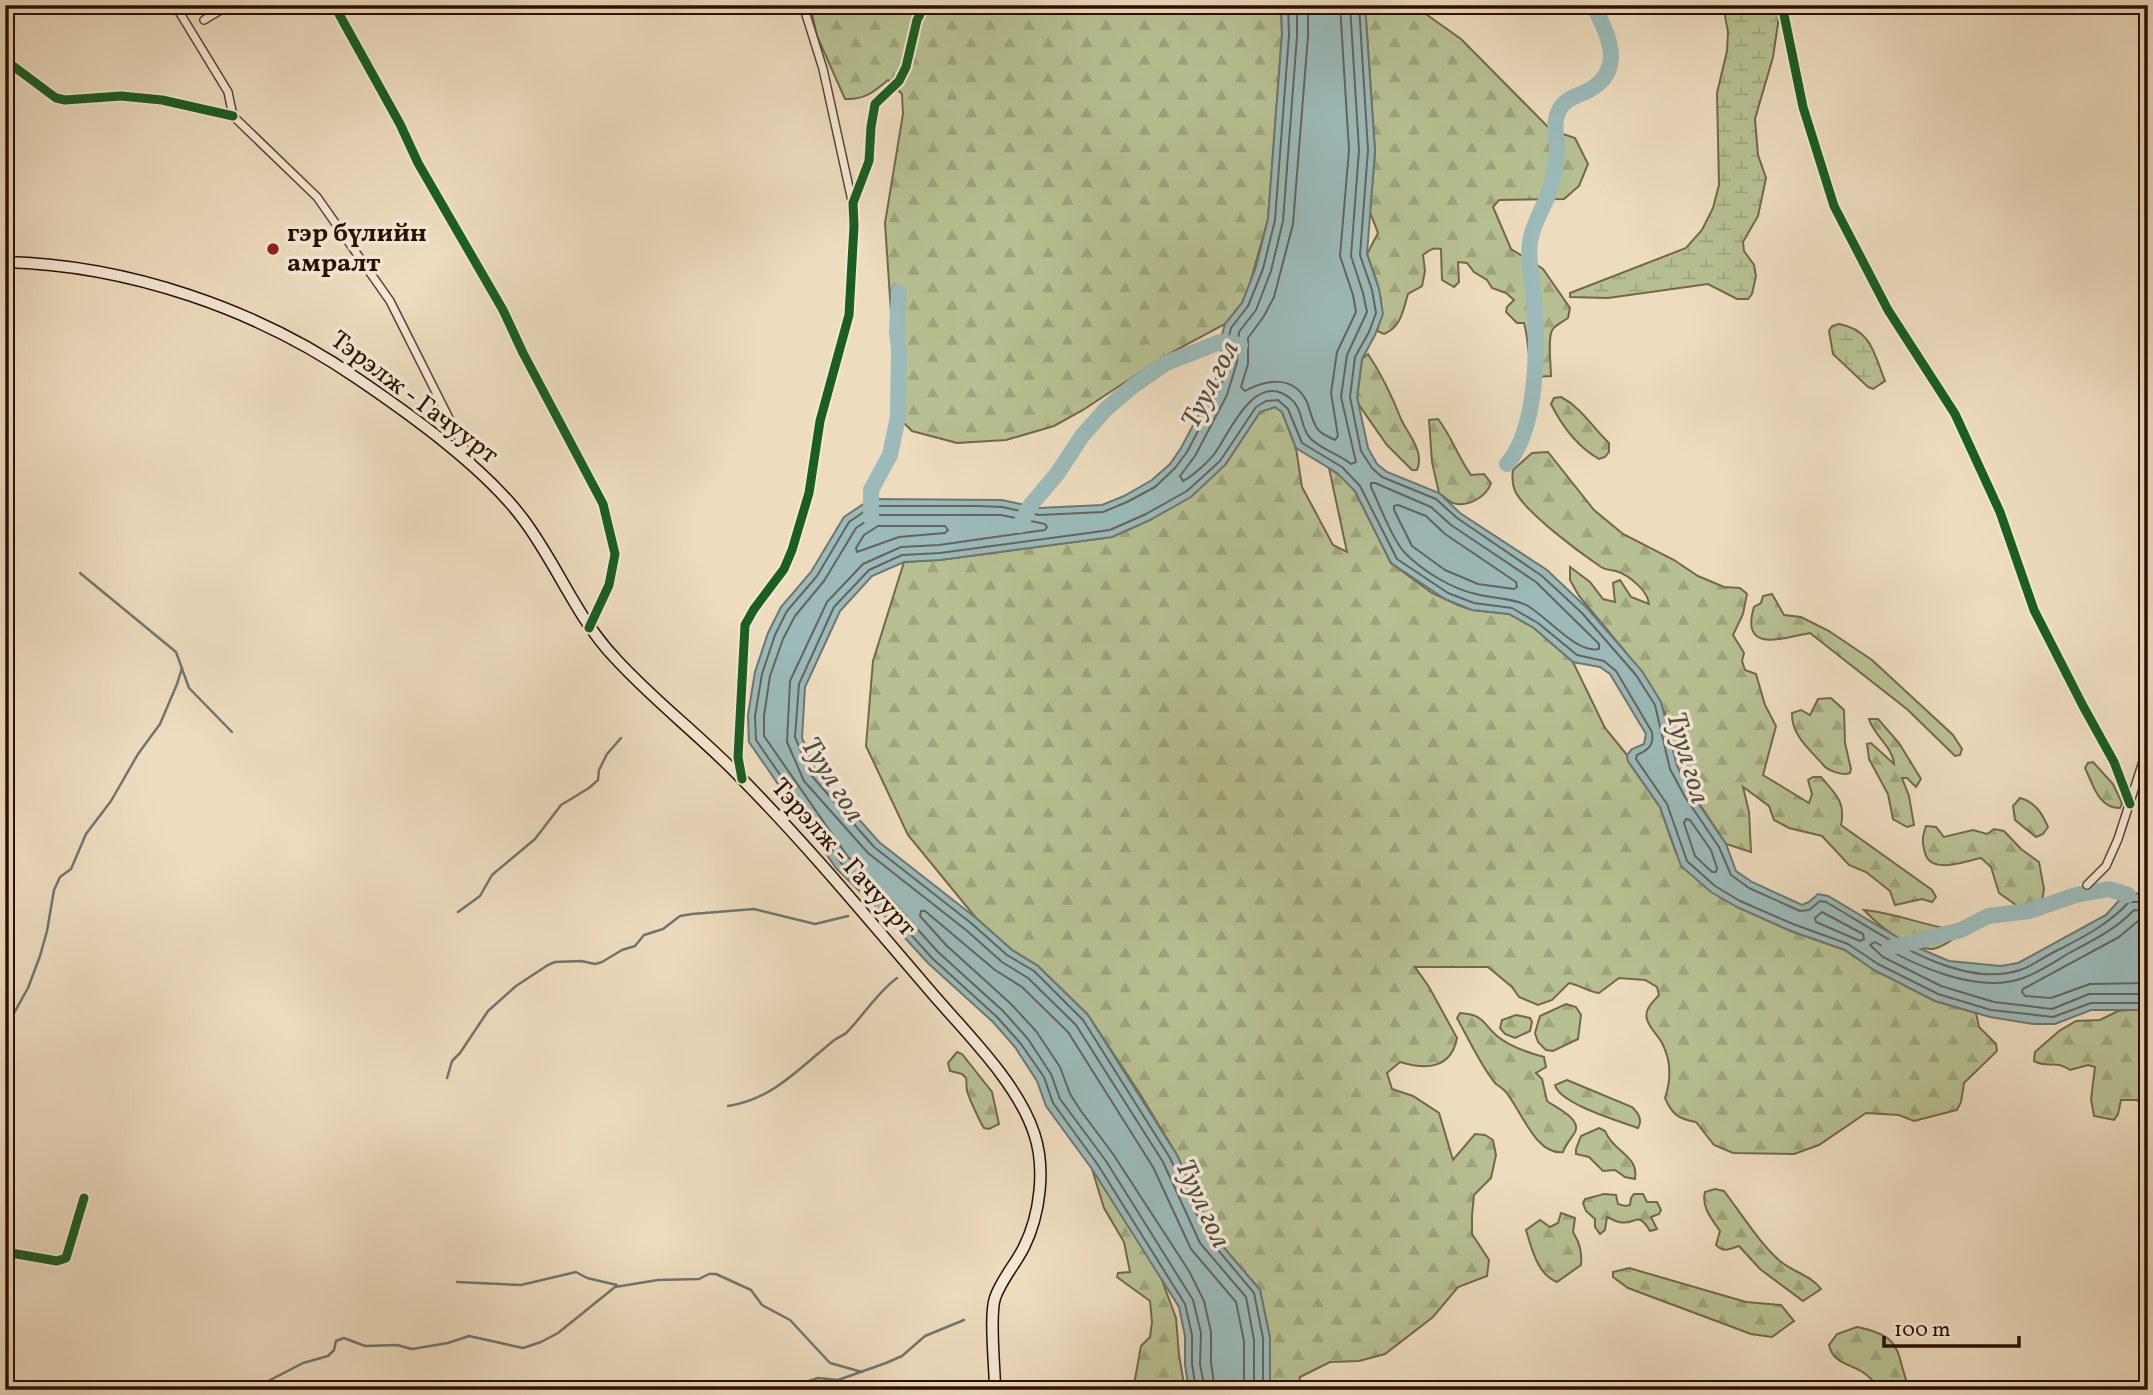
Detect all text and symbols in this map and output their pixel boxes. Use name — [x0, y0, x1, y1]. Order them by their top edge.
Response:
place label: гэр бүлийн амралт — [287, 216, 427, 282]
marker: гэр бүлийн амралт — [265, 241, 281, 257]
street label: Тэрэлж - Гачуурт — [322, 323, 506, 473]
water label: Туул гол — [1172, 334, 1250, 436]
water label: Туул гол — [1655, 708, 1719, 808]
water label: Туул гол — [791, 730, 873, 830]
street label: Тэрэлж - Гачуурт — [762, 771, 924, 945]
water label: Туул гол — [1165, 1153, 1239, 1255]
scale bar — [1884, 1304, 2018, 1348]
text: 100 m — [1894, 1316, 1951, 1345]

